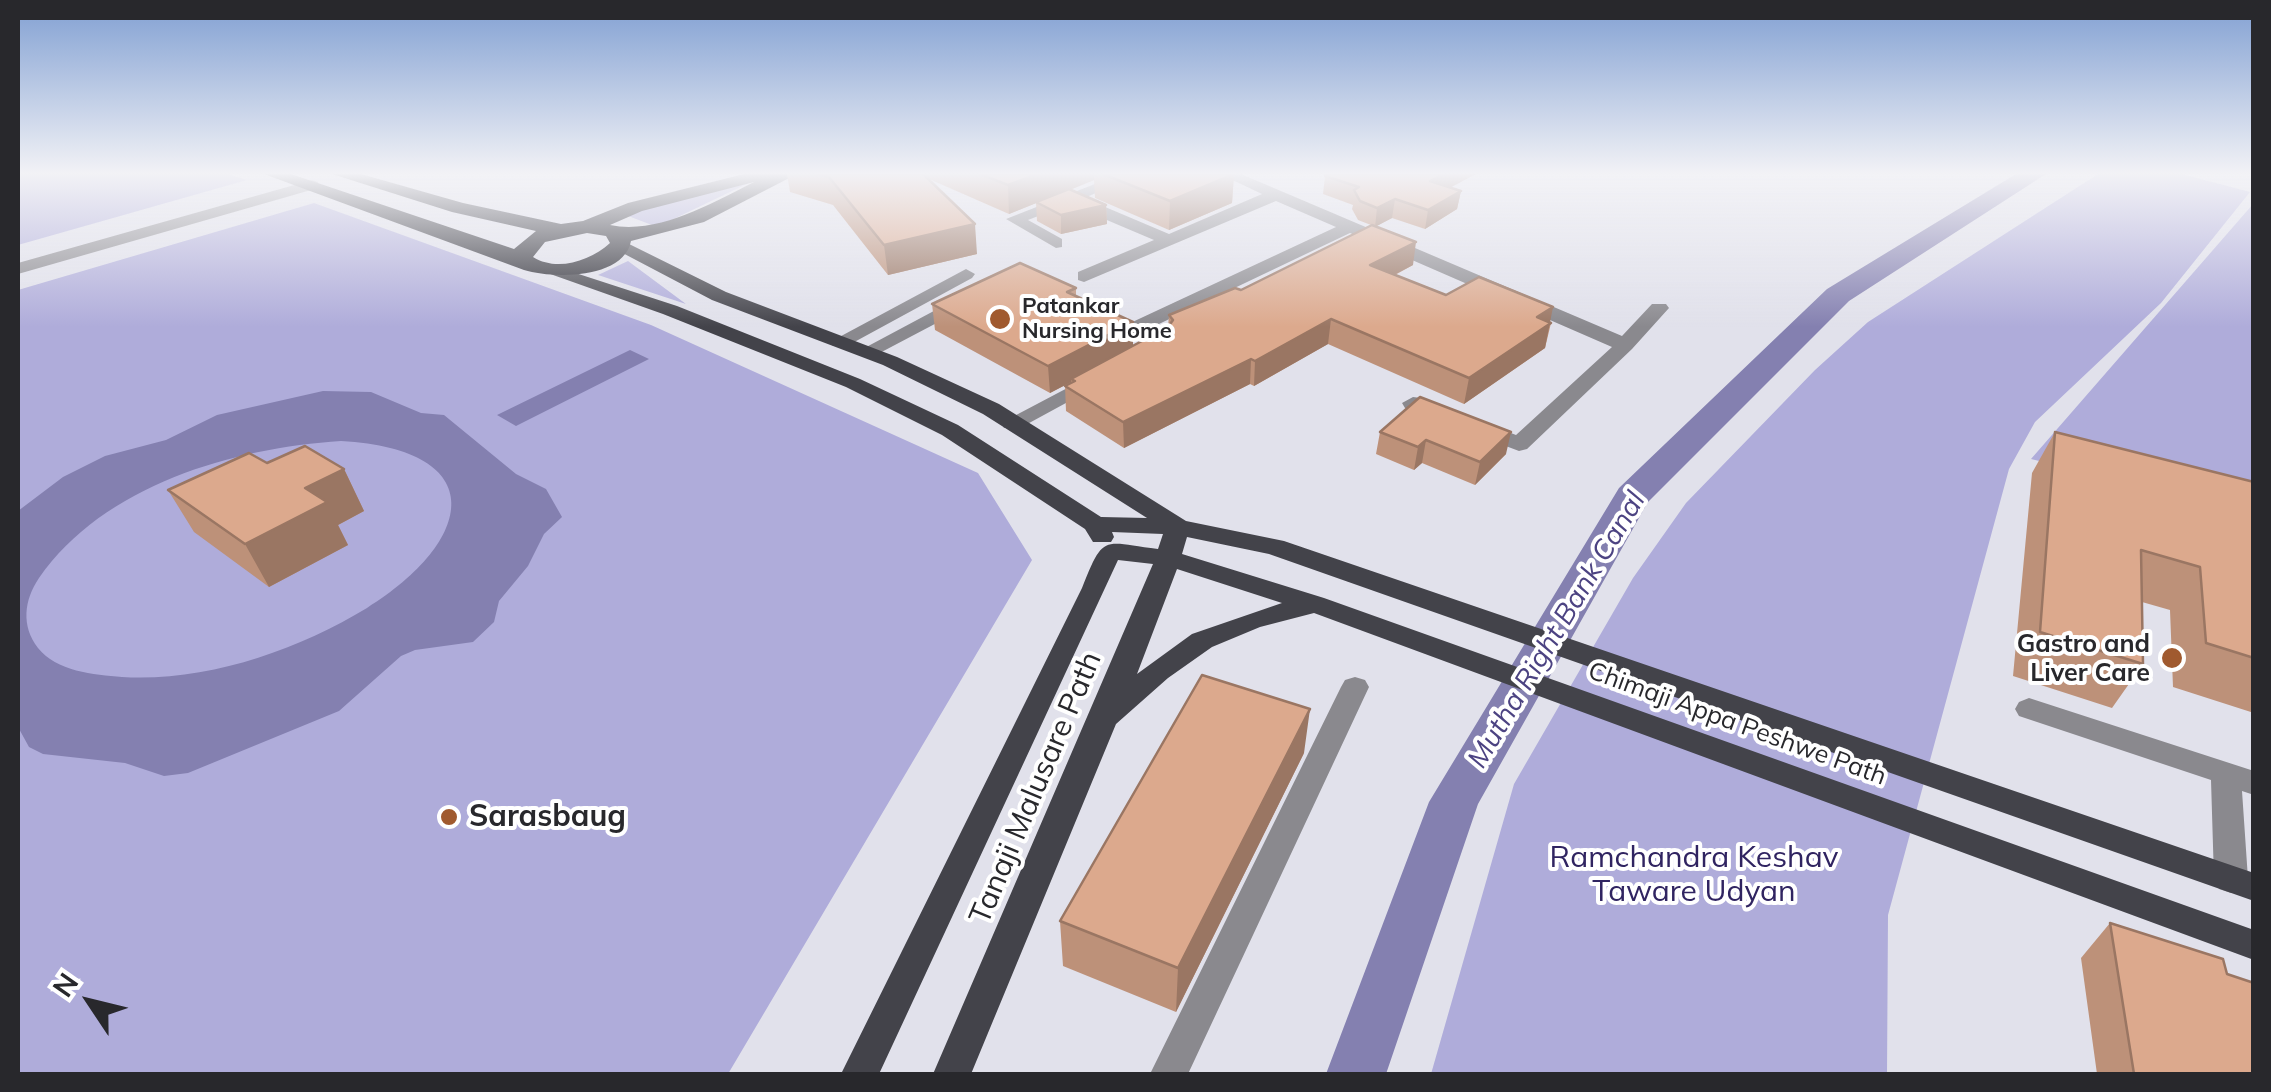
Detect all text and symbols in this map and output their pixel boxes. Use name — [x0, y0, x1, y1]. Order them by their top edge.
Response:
place label: Patankar Nursing Home — [1022, 293, 1172, 344]
marker: Patankar Nursing Home — [987, 306, 1013, 332]
water label: Mutha Right Bank Canal — [1461, 486, 1653, 774]
place label: Gastro and Liver Care — [2017, 629, 2150, 688]
marker: Gastro and Liver Care — [2159, 645, 2185, 671]
street label: Tanaji Malusare Path — [962, 646, 1110, 930]
street label: Chimaji Appa Peshwe Path — [1584, 656, 1890, 792]
place label: Sarasbaug — [469, 799, 626, 835]
marker: Sarasbaug — [438, 806, 460, 828]
park label: Ramchandra Keshav Taware Udyan — [1550, 840, 1838, 910]
north arrow — [40, 952, 140, 1052]
text: N — [45, 966, 85, 1003]

